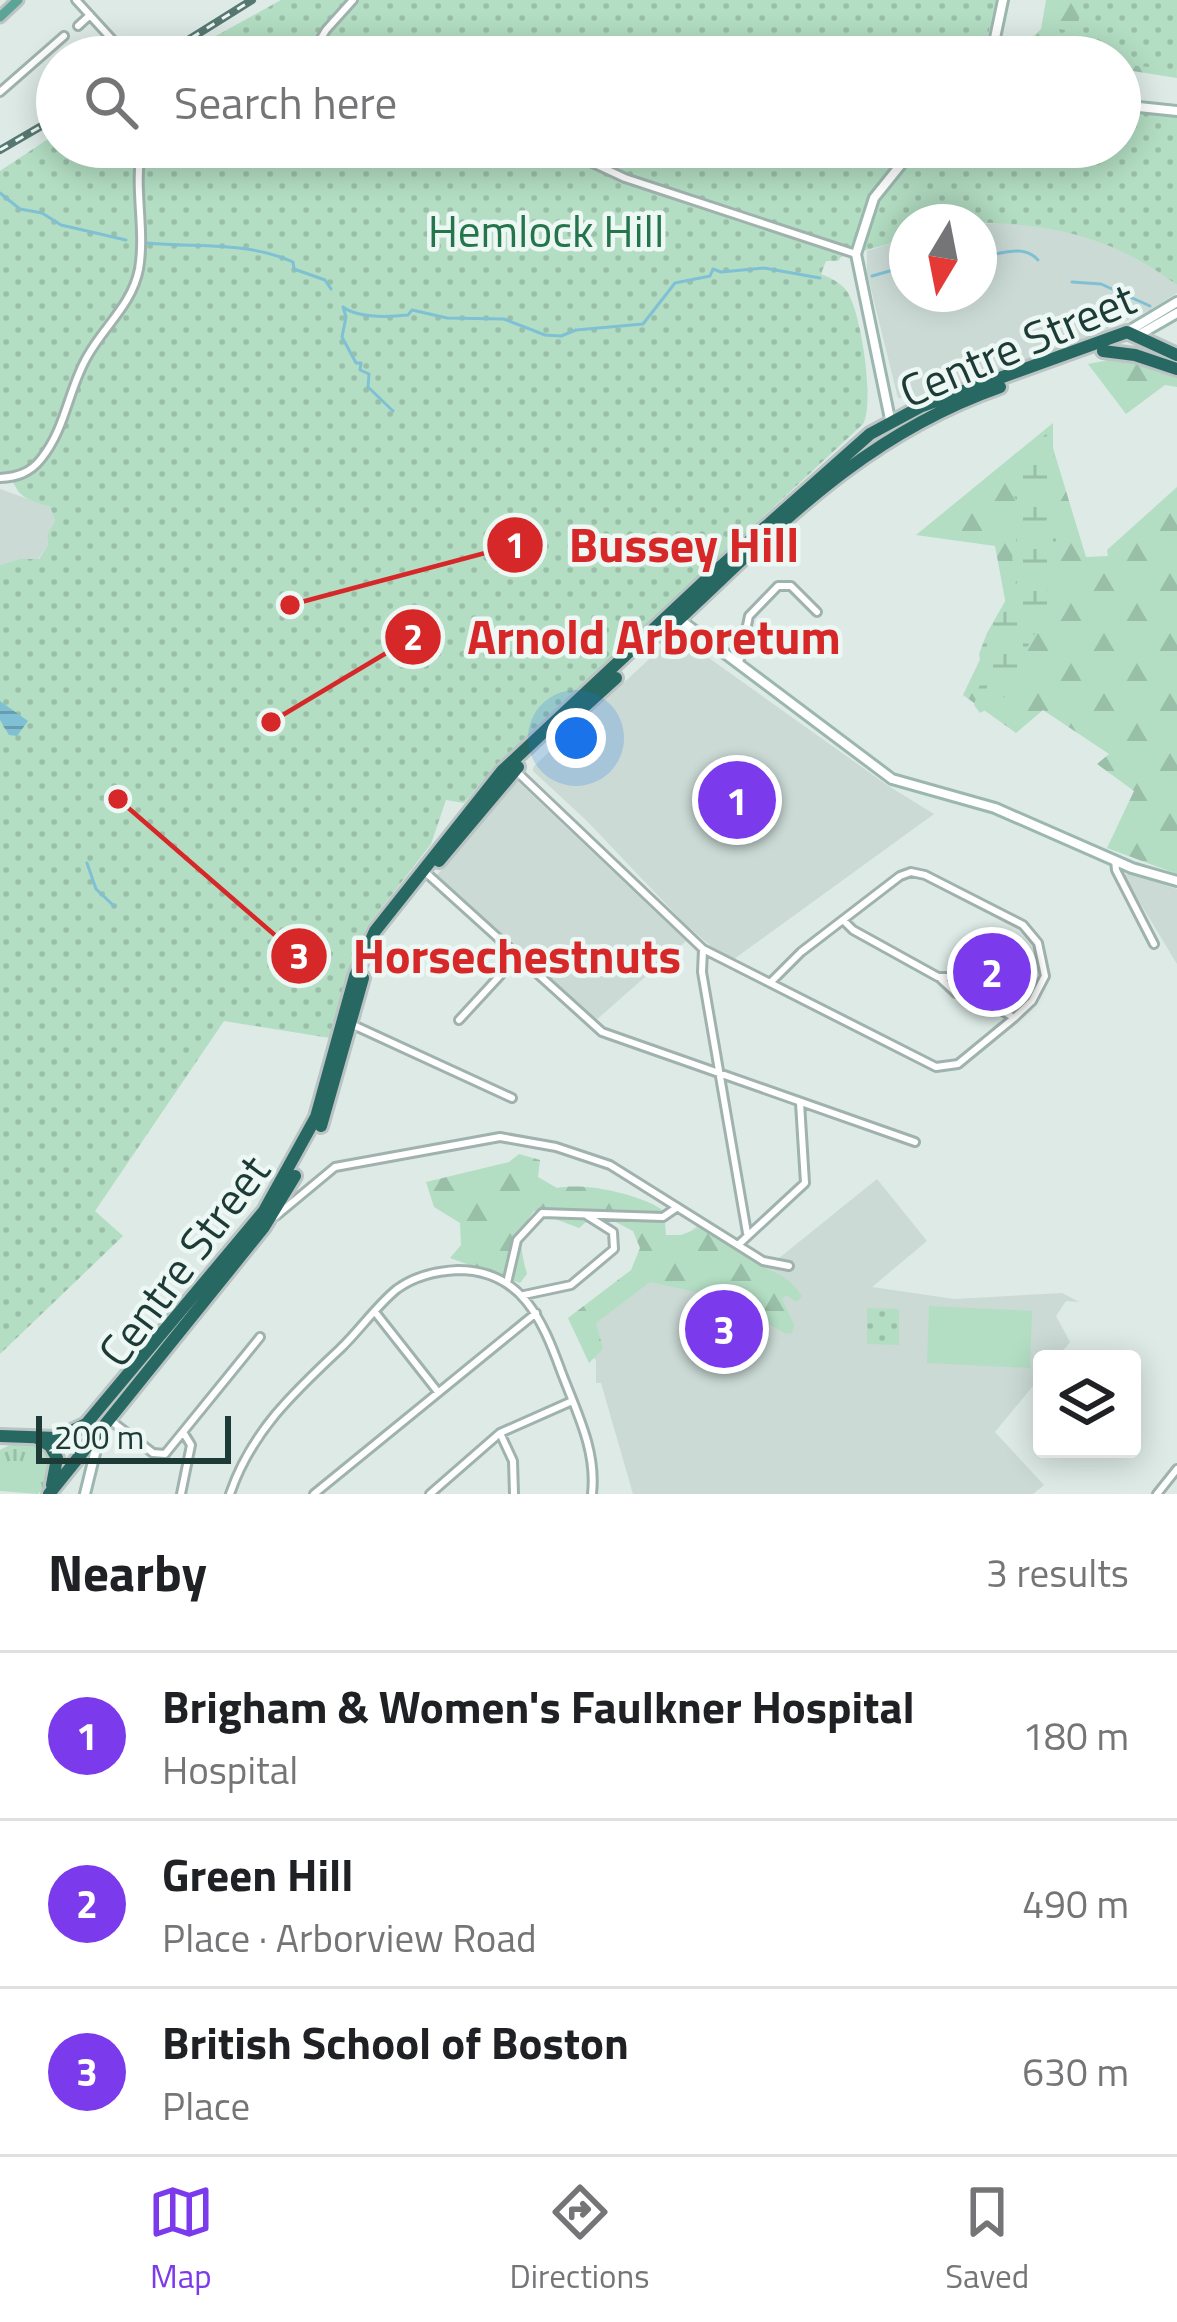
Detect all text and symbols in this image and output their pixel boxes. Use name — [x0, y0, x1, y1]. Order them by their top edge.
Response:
search box — [36, 36, 1141, 168]
text: Search here — [174, 68, 397, 136]
icon: search — [78, 69, 144, 135]
park label: Hemlock Hill — [428, 196, 664, 264]
north arrow — [889, 204, 997, 312]
street label: Centre Street — [888, 264, 1146, 424]
callout: Bussey Hill — [485, 503, 823, 587]
text: Bussey Hill — [569, 508, 799, 581]
text: 1 — [505, 517, 525, 572]
callout: Arnold Arboretum — [383, 595, 864, 679]
text: Arnold Arboretum — [467, 600, 841, 673]
text: 2 — [403, 609, 423, 664]
your location — [546, 708, 606, 768]
pin: 1 — [698, 755, 776, 845]
callout: Horsechestnuts — [269, 914, 705, 998]
text: Horsechestnuts — [353, 919, 681, 992]
pin: 2 — [953, 927, 1031, 1017]
text: 3 — [289, 928, 309, 983]
street label: Centre Street — [81, 1139, 286, 1380]
pin: 3 — [685, 1284, 763, 1374]
map controls — [1033, 1350, 1141, 1458]
button: layers — [1033, 1350, 1141, 1458]
scale bar — [36, 1410, 231, 1463]
text: 200 m — [54, 1412, 144, 1462]
text: Nearby — [48, 1533, 207, 1611]
text: 3 results — [986, 1543, 1129, 1602]
text: Brigham & Women's Faulkner Hospital — [162, 1672, 915, 1740]
text: 1 — [76, 1706, 98, 1765]
text: 180 m — [1022, 1706, 1129, 1765]
text: Hospital — [162, 1740, 298, 1799]
text: Green Hill — [162, 1840, 353, 1908]
text: 2 — [76, 1874, 98, 1933]
text: 490 m — [1022, 1874, 1129, 1933]
text: Place · Arborview Road — [162, 1908, 537, 1967]
text: British School of Boston — [162, 2008, 629, 2076]
text: 3 — [76, 2042, 98, 2101]
text: 630 m — [1022, 2042, 1129, 2101]
text: Place — [162, 2076, 250, 2135]
tab: Map — [148, 2179, 214, 2301]
tab: Directions — [510, 2179, 649, 2301]
tab: Saved — [945, 2179, 1029, 2301]

